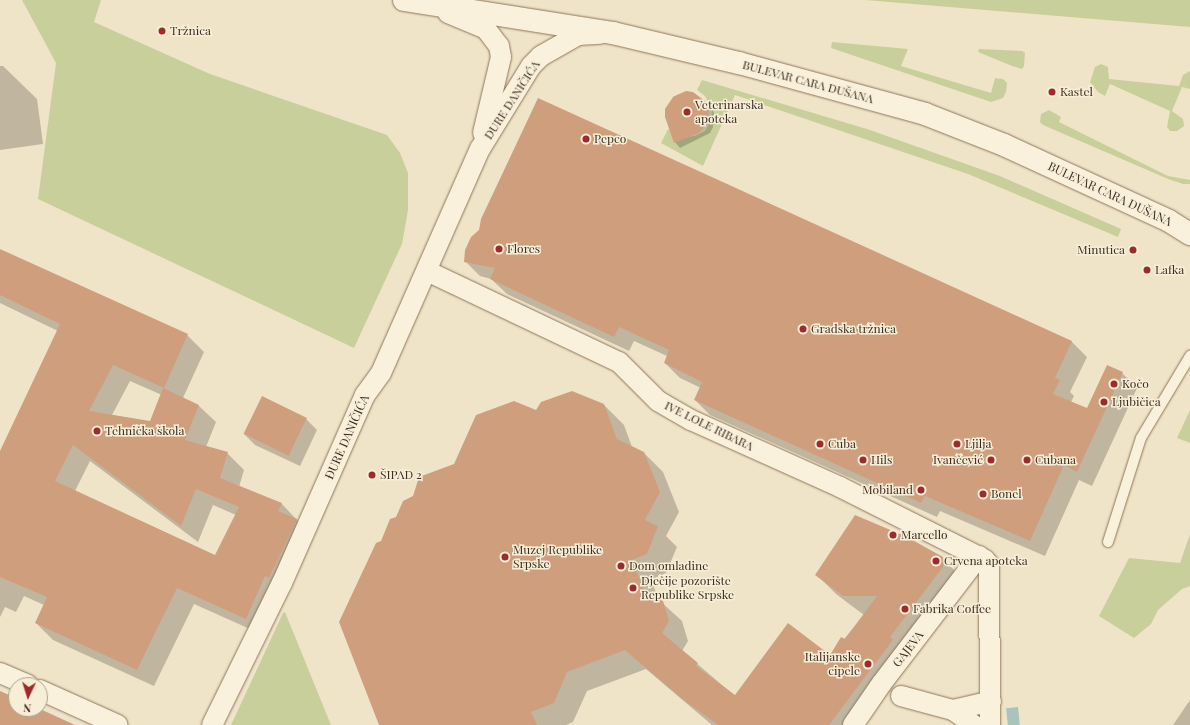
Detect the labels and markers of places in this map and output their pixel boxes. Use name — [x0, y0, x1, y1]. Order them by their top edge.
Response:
place label: Tržnica — [170, 24, 211, 38]
marker: Tržnica — [157, 26, 167, 36]
place label: Kastel — [1060, 85, 1093, 99]
marker: Kastel — [1047, 87, 1057, 97]
place label: Veterinarska apoteka — [695, 98, 763, 126]
marker: Veterinarska apoteka — [682, 107, 692, 117]
place label: Pepco — [594, 132, 626, 146]
marker: Pepco — [581, 134, 591, 144]
place label: Flores — [507, 242, 540, 256]
place label: Minutica — [1077, 243, 1125, 257]
marker: Flores — [494, 244, 504, 254]
marker: Minutica — [1128, 245, 1138, 255]
place label: Lafka — [1155, 263, 1184, 277]
marker: Lafka — [1142, 265, 1152, 275]
place label: Gradska tržnica — [811, 322, 896, 336]
marker: Gradska tržnica — [798, 324, 808, 334]
place label: Kočo — [1122, 377, 1149, 391]
marker: Kočo — [1109, 379, 1119, 389]
place label: Ljubičica — [1112, 395, 1161, 409]
marker: Ljubičica — [1099, 397, 1109, 407]
place label: Tehnička škola — [105, 424, 185, 438]
marker: Tehnička škola — [92, 426, 102, 436]
place label: Cuba — [828, 437, 856, 451]
place label: Ljilja — [965, 437, 991, 451]
marker: Cuba — [815, 439, 825, 449]
marker: Ljilja — [952, 439, 962, 449]
place label: Hils — [871, 453, 892, 467]
place label: Ivančević — [933, 453, 983, 467]
place label: Cubana — [1035, 453, 1076, 467]
marker: Hils — [858, 455, 868, 465]
marker: Ivančević — [986, 455, 996, 465]
marker: Cubana — [1022, 455, 1032, 465]
place label: ŠIPAD 2 — [380, 468, 422, 482]
marker: ŠIPAD 2 — [367, 470, 377, 480]
place label: Mobiland — [862, 483, 913, 497]
marker: Mobiland — [916, 485, 926, 495]
place label: Bonel — [991, 487, 1022, 501]
marker: Bonel — [978, 489, 988, 499]
place label: Marcello — [901, 528, 948, 542]
marker: Marcello — [888, 530, 898, 540]
place label: Muzej Republike Srpske — [513, 543, 602, 571]
marker: Muzej Republike Srpske — [500, 552, 510, 562]
place label: Crvena apoteka — [944, 554, 1028, 568]
marker: Crvena apoteka — [931, 556, 941, 566]
place label: Dom omladine — [629, 559, 708, 573]
marker: Dom omladine — [616, 561, 626, 571]
place label: Dječije pozorište Republike Srpske — [641, 574, 734, 602]
marker: Dječije pozorište Republike Srpske — [628, 583, 638, 593]
place label: Fabrika Coffee — [913, 602, 991, 616]
marker: Fabrika Coffee — [900, 604, 910, 614]
place label: Italijanske cipele — [805, 650, 860, 678]
marker: Italijanske cipele — [863, 659, 873, 669]

